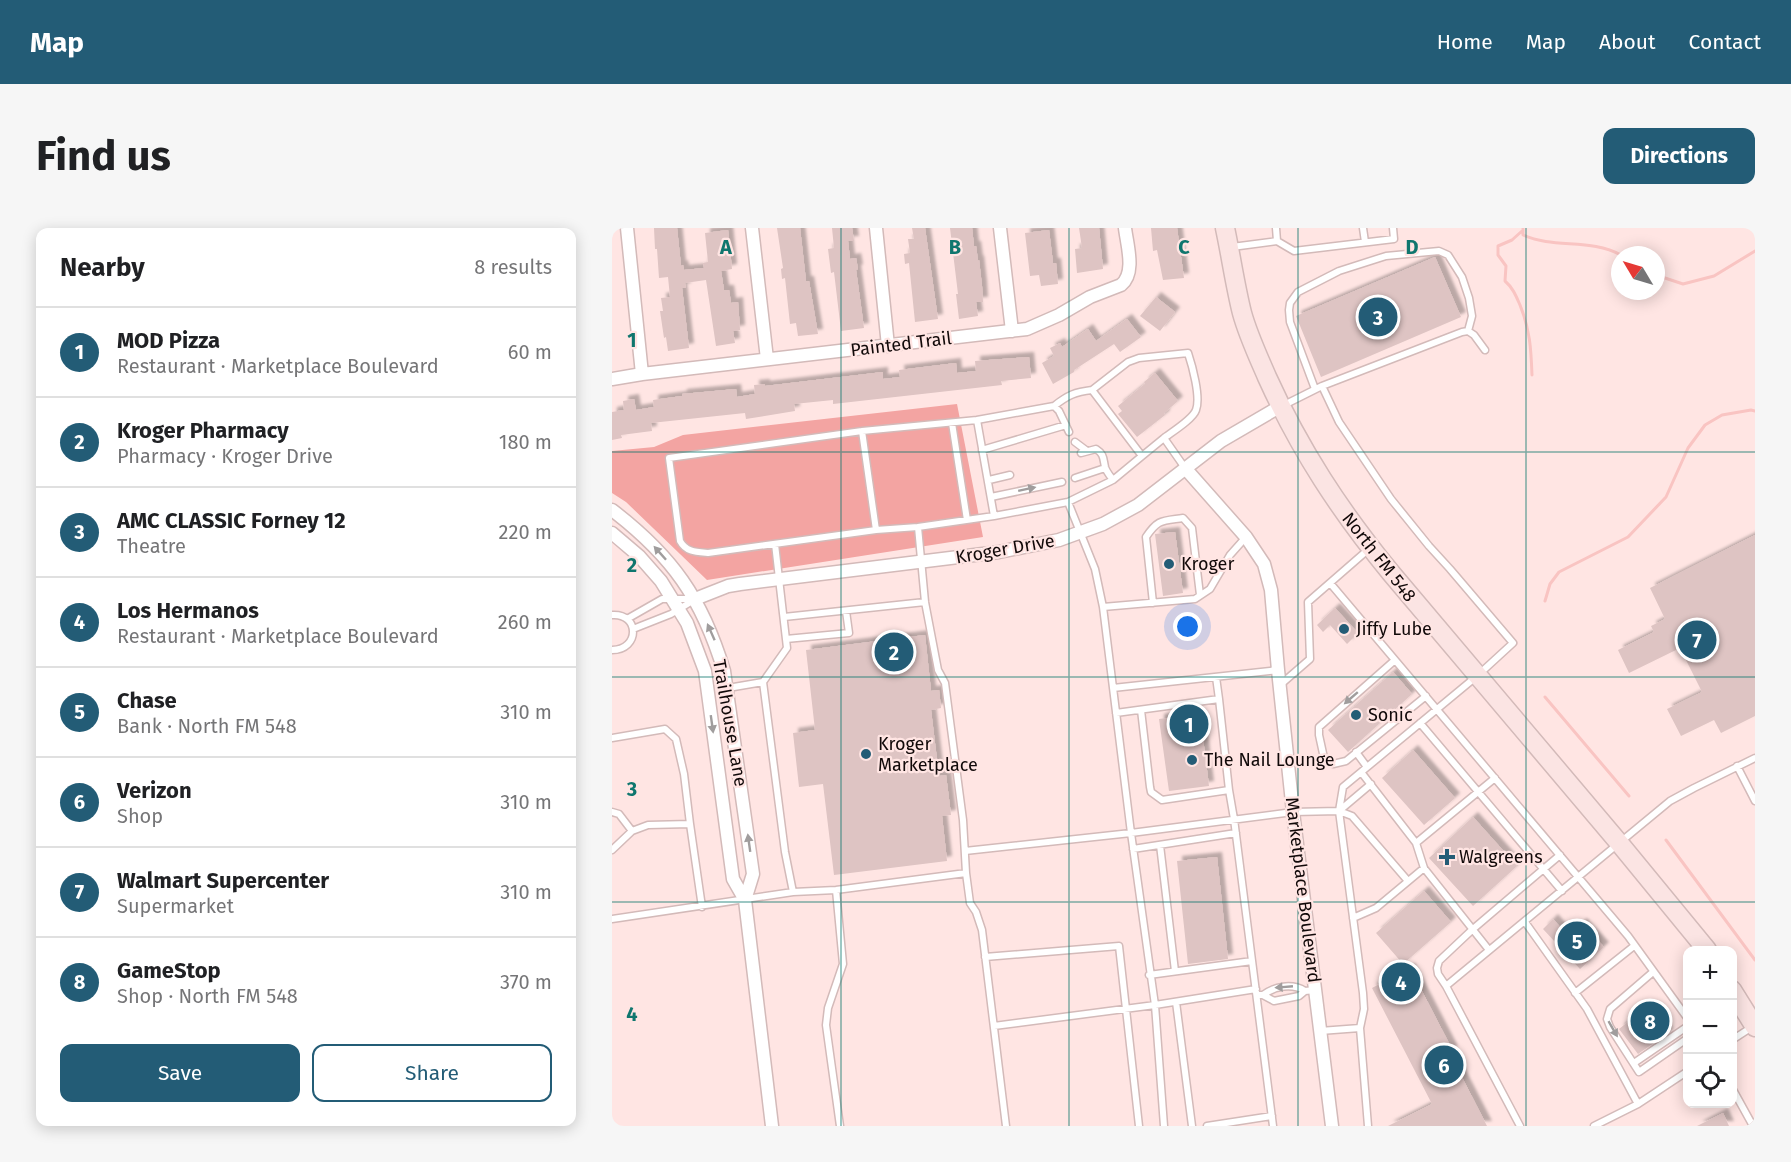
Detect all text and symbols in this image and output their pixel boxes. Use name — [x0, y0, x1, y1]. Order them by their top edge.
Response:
text: Map — [30, 26, 84, 59]
text: Home — [1437, 29, 1493, 55]
text: Map — [1526, 29, 1566, 55]
text: About — [1599, 29, 1656, 55]
text: Contact — [1689, 29, 1761, 55]
button: Directions — [1603, 128, 1755, 184]
text: Find us — [36, 131, 171, 181]
text: A — [719, 235, 733, 259]
text: B — [949, 235, 961, 259]
text: C — [1178, 235, 1190, 259]
text: D — [1405, 235, 1419, 259]
north arrow — [1611, 246, 1665, 300]
text: Nearby — [60, 252, 145, 283]
text: 8 results — [474, 255, 552, 279]
pin: 3 — [1358, 294, 1398, 340]
text: MOD Pizza — [117, 327, 220, 354]
street label: Painted Trail — [849, 327, 953, 361]
text: 1 — [627, 328, 637, 352]
text: 1 — [75, 340, 84, 364]
text: 60 m — [508, 340, 552, 364]
text: Restaurant · Marketplace Boulevard — [117, 354, 439, 378]
text: Kroger Pharmacy — [117, 417, 289, 444]
text: 2 — [74, 430, 85, 454]
text: 180 m — [499, 430, 552, 454]
text: Pharmacy · Kroger Drive — [117, 444, 333, 468]
one-way arrow — [1017, 484, 1036, 494]
text: AMC CLASSIC Forney 12 — [117, 507, 346, 534]
street label: North FM 548 — [1337, 508, 1421, 606]
text: 3 — [74, 520, 85, 544]
text: 220 m — [499, 520, 552, 544]
street label: Kroger Drive — [954, 529, 1056, 569]
text: Theatre — [117, 534, 186, 558]
one-way arrow — [653, 545, 667, 560]
text: 2 — [627, 553, 637, 577]
place label: Kroger — [1181, 553, 1234, 575]
marker: Kroger — [1162, 557, 1176, 571]
text: Los Hermanos — [117, 597, 259, 624]
text: 4 — [74, 610, 85, 634]
text: 260 m — [498, 610, 552, 634]
your location — [1173, 612, 1202, 641]
place label: Jiffy Lube — [1356, 618, 1432, 640]
pin: 7 — [1678, 618, 1716, 662]
marker: Jiffy Lube — [1337, 622, 1351, 636]
text: Restaurant · Marketplace Boulevard — [117, 624, 439, 648]
one-way arrow — [706, 624, 715, 641]
pin: 2 — [874, 630, 914, 674]
street label: Trailhouse Lane — [708, 658, 752, 788]
text: Chase — [117, 687, 177, 714]
one-way arrow — [1344, 691, 1359, 704]
text: 5 — [74, 700, 85, 724]
text: 310 m — [500, 700, 552, 724]
pin: 1 — [1170, 702, 1208, 746]
place label: Sonic — [1368, 704, 1413, 726]
marker: Sonic — [1349, 708, 1363, 722]
text: Bank · North FM 548 — [117, 714, 297, 738]
one-way arrow — [708, 715, 717, 734]
place label: Kroger Marketplace — [878, 733, 978, 776]
marker: Kroger Marketplace — [859, 747, 873, 761]
place label: The Nail Lounge — [1204, 749, 1335, 771]
marker: The Nail Lounge — [1185, 753, 1199, 767]
text: Verizon — [117, 777, 192, 804]
text: 3 — [626, 777, 637, 801]
text: 6 — [74, 790, 85, 814]
text: 310 m — [500, 790, 552, 814]
street label: Marketplace Boulevard — [1281, 796, 1325, 984]
text: Shop — [117, 804, 163, 828]
one-way arrow — [744, 833, 753, 852]
place label: Walgreens — [1459, 846, 1543, 868]
marker: Walgreens — [1440, 850, 1454, 864]
text: Walmart Supercenter — [117, 867, 329, 894]
text: 7 — [75, 880, 84, 904]
text: 310 m — [500, 880, 552, 904]
text: Supermarket — [117, 894, 234, 918]
pin: 5 — [1558, 918, 1596, 964]
map controls — [1683, 946, 1737, 1108]
button: + — [1683, 946, 1737, 1000]
text: GameStop — [117, 957, 221, 984]
pin: 4 — [1382, 960, 1420, 1005]
text: 8 — [74, 970, 85, 994]
text: 370 m — [500, 970, 552, 994]
one-way arrow — [1274, 982, 1293, 992]
text: Shop · North FM 548 — [117, 984, 298, 1008]
pin: 8 — [1630, 998, 1670, 1044]
button: − — [1683, 1000, 1737, 1054]
text: 4 — [626, 1002, 638, 1026]
one-way arrow — [1607, 1021, 1617, 1038]
pin: 6 — [1424, 1042, 1464, 1088]
button: Save — [60, 1044, 300, 1102]
button: Share — [312, 1044, 552, 1102]
button: locate — [1683, 1054, 1737, 1108]

